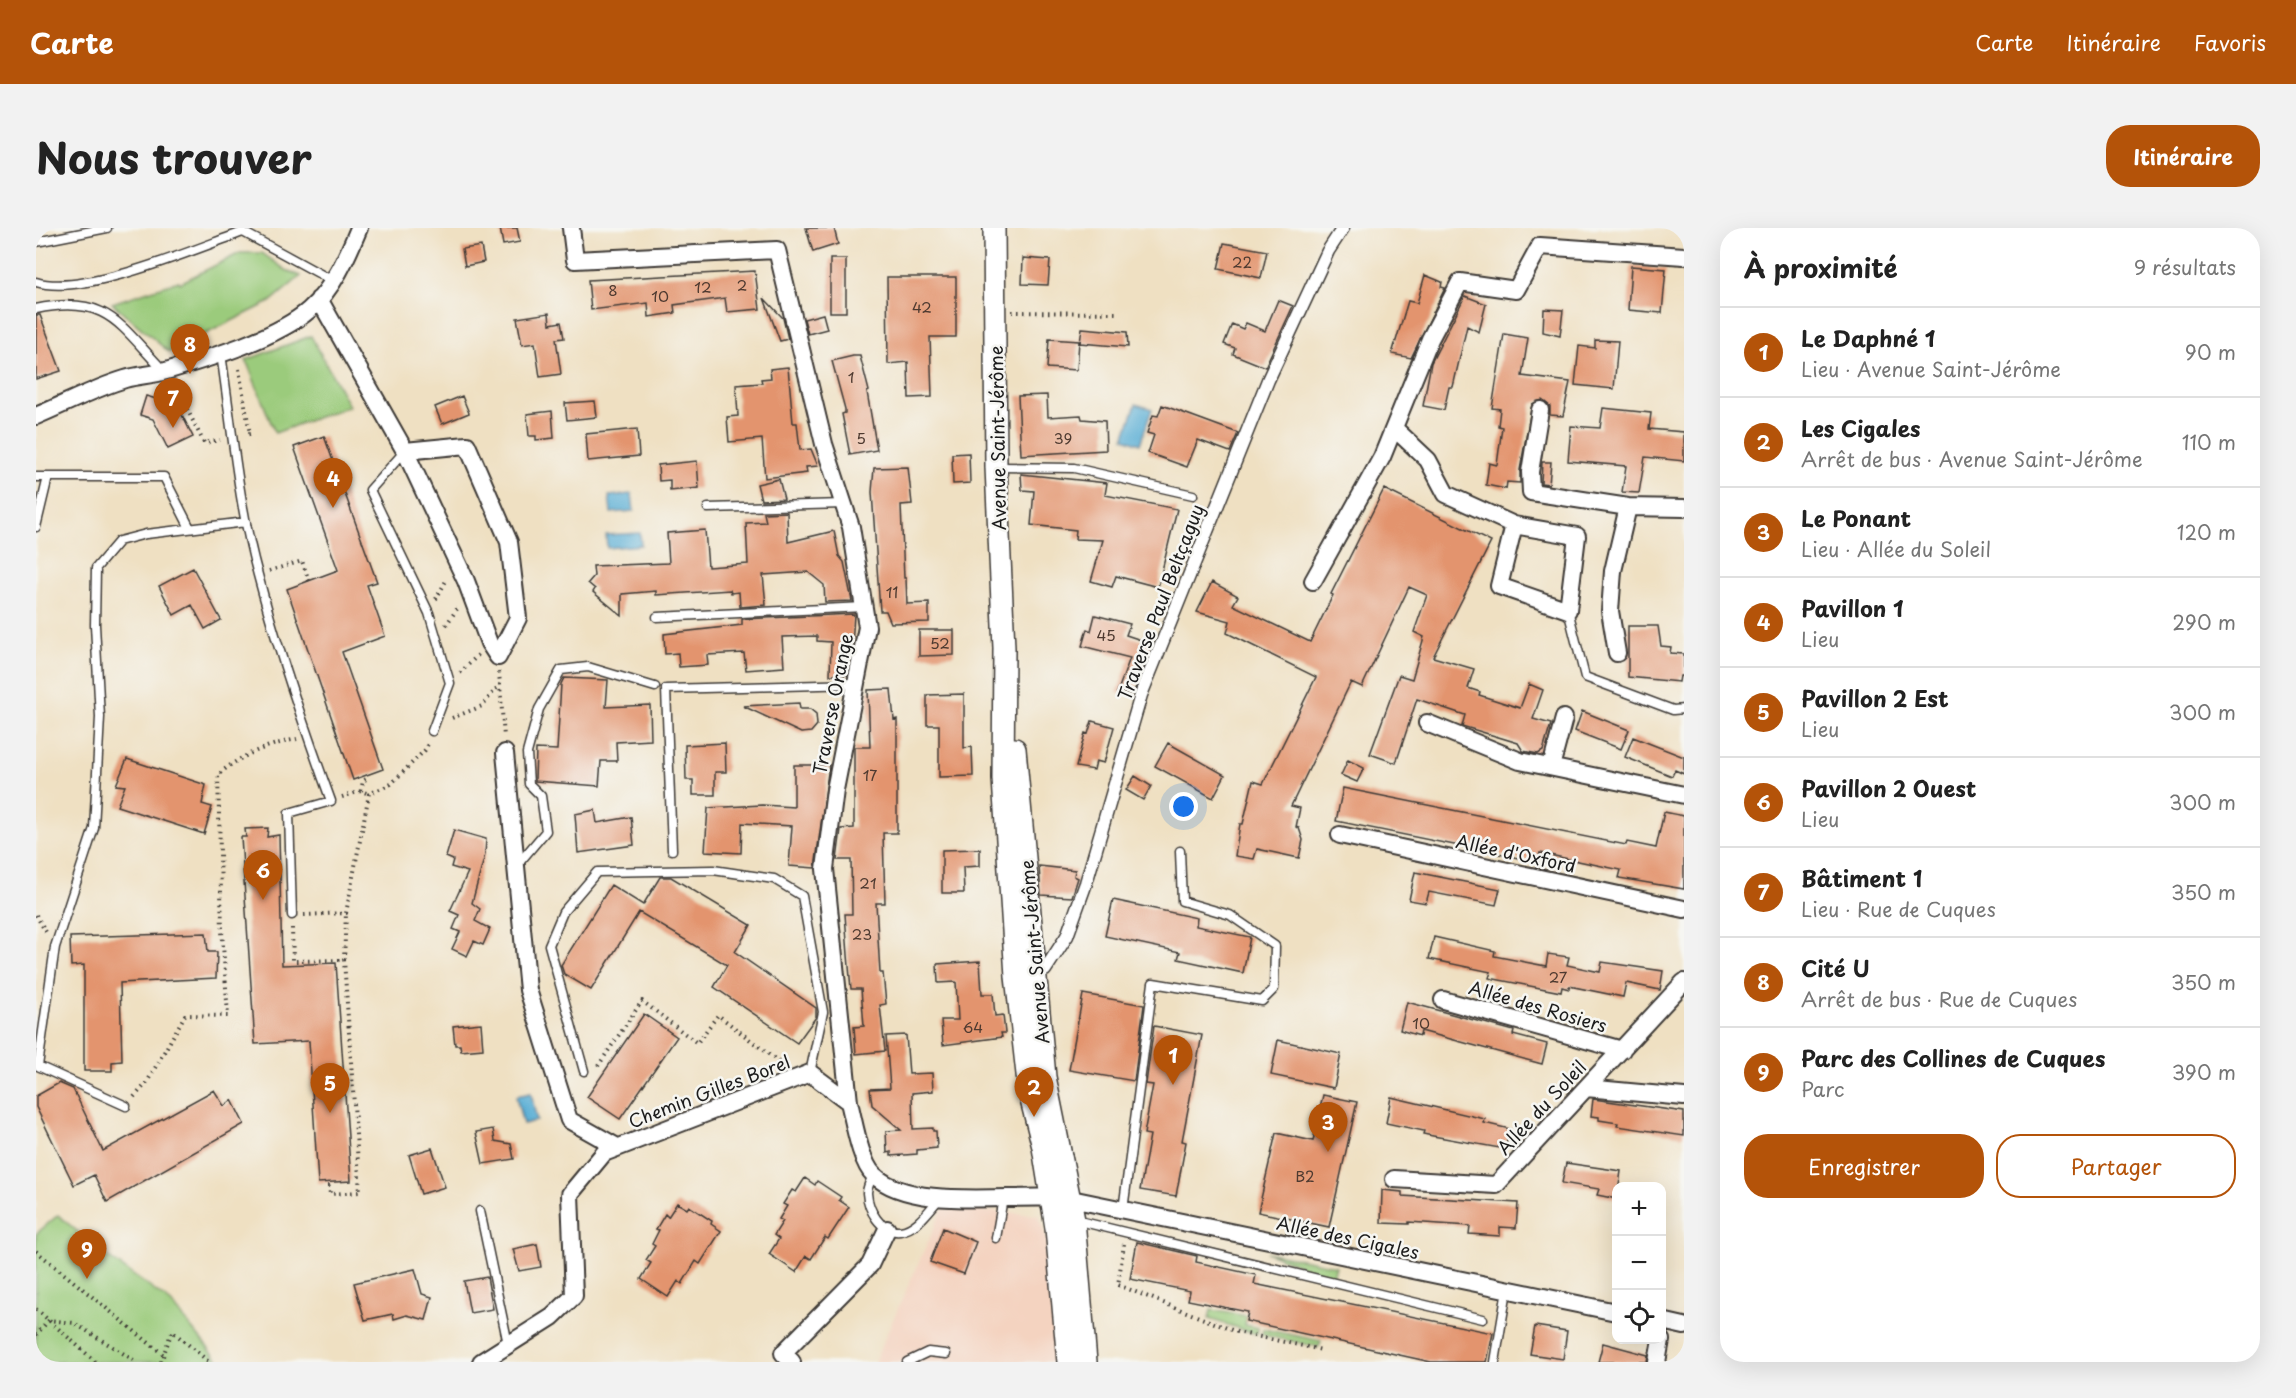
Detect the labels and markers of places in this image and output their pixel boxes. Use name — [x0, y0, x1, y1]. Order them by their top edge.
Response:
pin: 8 — [170, 324, 210, 374]
pin: 7 — [154, 378, 192, 428]
pin: 4 — [314, 458, 352, 508]
pin: 6 — [244, 850, 282, 900]
pin: 1 — [1154, 1036, 1192, 1085]
pin: 5 — [310, 1064, 350, 1113]
pin: 2 — [1014, 1068, 1054, 1117]
pin: 3 — [1308, 1102, 1348, 1152]
pin: 9 — [68, 1230, 106, 1279]

